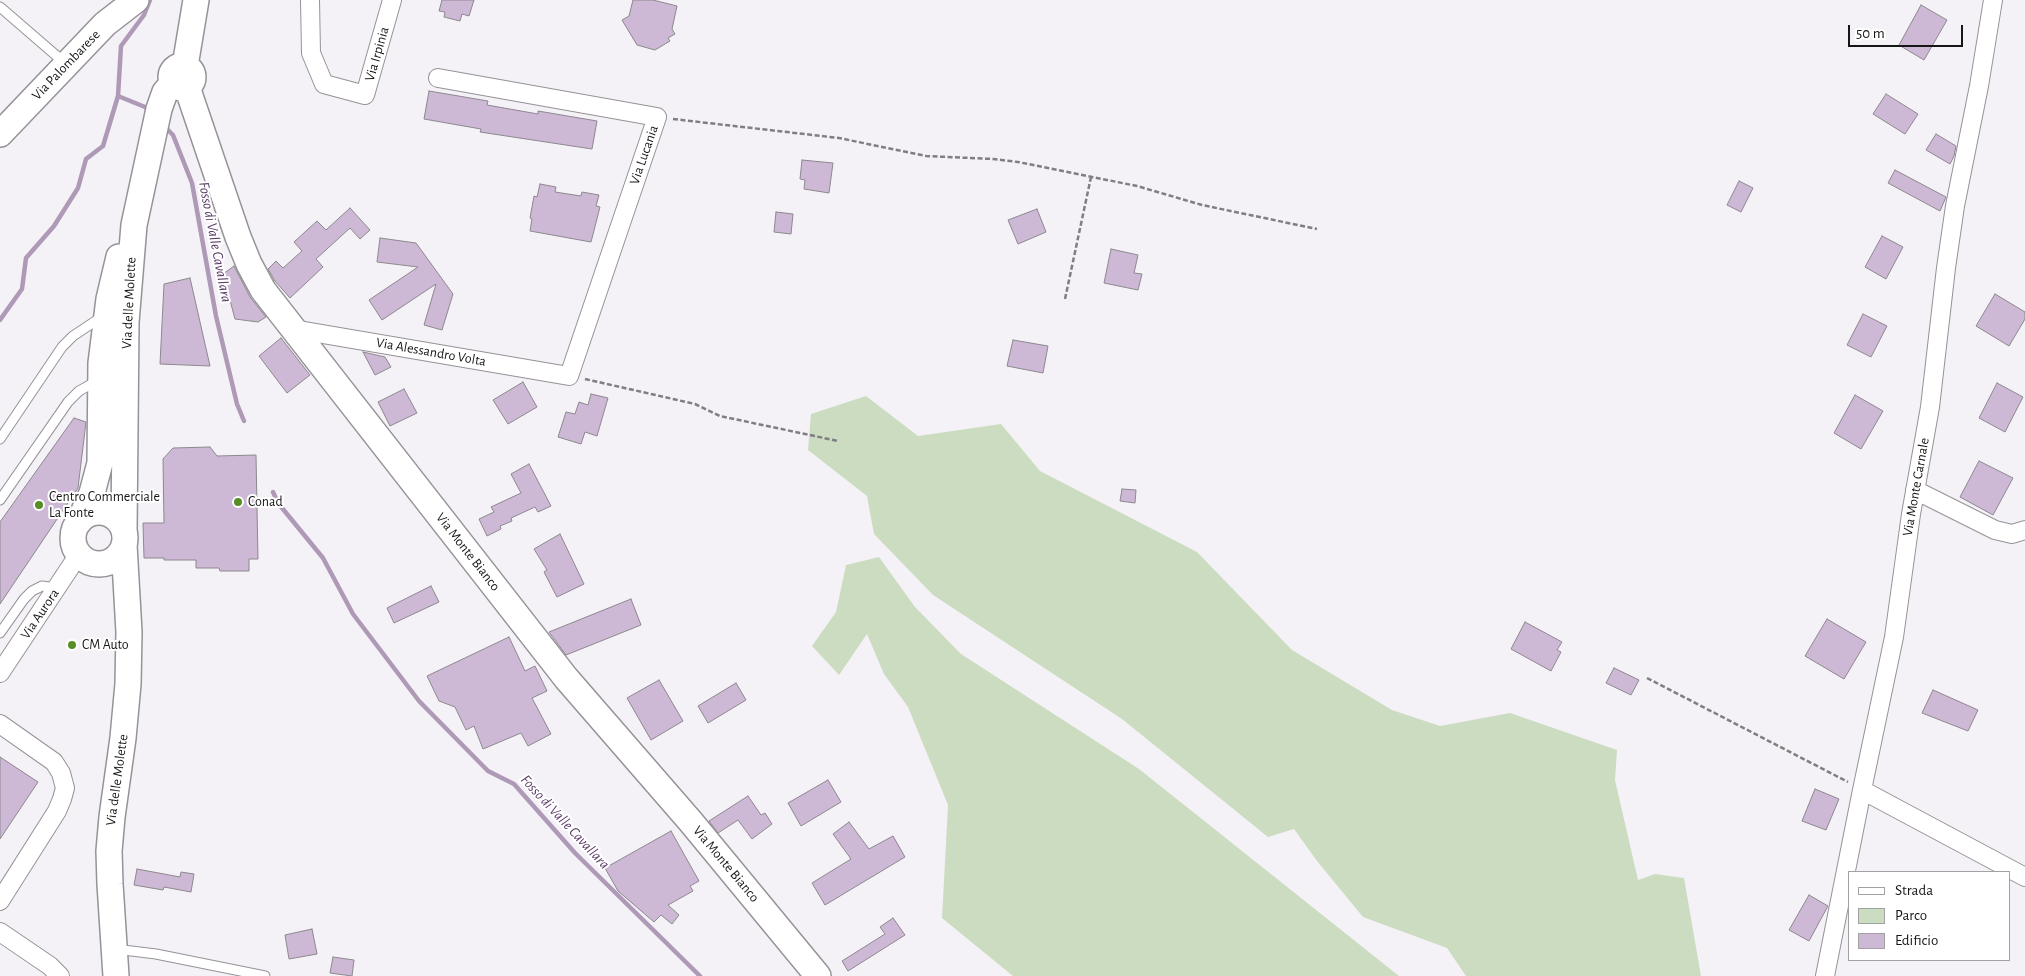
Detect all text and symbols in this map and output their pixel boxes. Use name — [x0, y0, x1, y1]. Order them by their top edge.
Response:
scale bar — [1850, 15, 1965, 47]
street label: Via Irpinia — [361, 25, 393, 83]
street label: Via Palombarese — [28, 26, 104, 104]
text: 50 m — [1856, 26, 1885, 41]
street label: Via Lucania — [626, 123, 662, 187]
water label: Fosso di Valle Cavallara — [194, 180, 236, 304]
street label: Via delle Molette — [118, 257, 140, 349]
street label: Via Alessandro Volta — [375, 334, 487, 370]
street label: Via Monte Carnale — [1899, 437, 1933, 537]
place label: Centro Commerciale La Fonte — [49, 489, 160, 522]
place label: Conad — [248, 494, 283, 510]
marker: Conad — [232, 496, 244, 508]
marker: Centro Commerciale La Fonte — [33, 499, 45, 511]
street label: Via Monte Bianco — [432, 510, 504, 594]
street label: Via Aurora — [17, 586, 63, 642]
place label: CM Auto — [82, 637, 129, 653]
marker: CM Auto — [66, 639, 78, 651]
street label: Via delle Molette — [102, 733, 132, 827]
water label: Fosso di Valle Cavallara — [517, 771, 613, 873]
street label: Via Monte Bianco — [689, 822, 763, 906]
legend — [1848, 871, 2010, 961]
text: Strada — [1895, 883, 1933, 898]
text: Parco — [1895, 908, 1927, 923]
text: Edificio — [1895, 933, 1938, 948]

